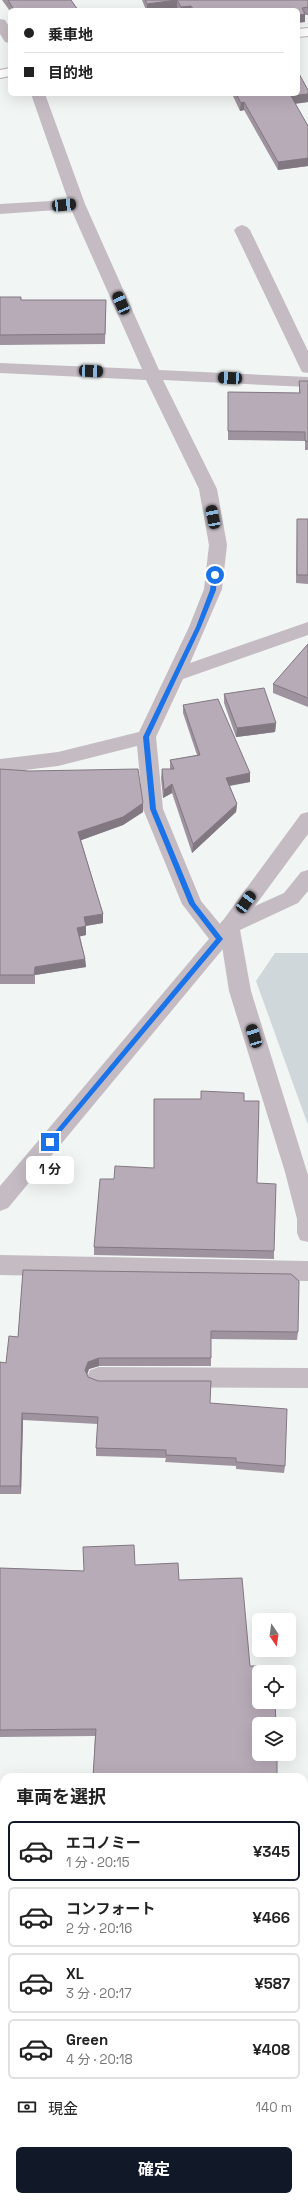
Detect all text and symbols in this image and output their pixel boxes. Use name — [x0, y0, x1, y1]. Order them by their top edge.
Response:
text: 乗車地 — [48, 25, 93, 44]
text: 目的地 — [48, 63, 93, 82]
car — [52, 198, 76, 212]
car — [111, 290, 131, 316]
car — [79, 365, 103, 377]
car — [218, 371, 242, 385]
car — [205, 504, 221, 530]
route start — [206, 566, 224, 584]
car — [234, 889, 258, 915]
car — [245, 1023, 263, 1049]
route end — [41, 1133, 59, 1151]
callout: 1 分 — [26, 1156, 74, 1184]
text: 1 分 — [39, 1161, 61, 1178]
north arrow — [252, 1613, 296, 1657]
map controls — [252, 1613, 296, 1761]
button: locate — [252, 1665, 296, 1709]
button: layers — [252, 1717, 296, 1761]
text: 車両を選択 — [16, 1785, 106, 1808]
icon: car — [18, 1833, 54, 1869]
text: エコノミー — [66, 1833, 141, 1852]
text: ¥345 — [253, 1842, 290, 1861]
text: 1 分 · 20:15 — [66, 1854, 130, 1871]
icon: car — [18, 1899, 54, 1935]
text: コンフォート — [66, 1899, 156, 1918]
text: ¥466 — [253, 1908, 290, 1927]
text: 2 分 · 20:16 — [66, 1920, 132, 1937]
text: XL — [66, 1964, 84, 1983]
icon: car — [18, 1965, 54, 2001]
text: ¥587 — [255, 1974, 290, 1993]
text: 3 分 · 20:17 — [66, 1985, 132, 2002]
text: Green — [66, 2030, 108, 2049]
icon: car — [18, 2031, 54, 2067]
text: ¥408 — [252, 2040, 290, 2059]
text: 4 分 · 20:18 — [66, 2051, 133, 2068]
icon: cash — [16, 2096, 38, 2118]
text: 現金 — [48, 2099, 78, 2118]
text: 140 m — [256, 2099, 292, 2116]
button: 確定 — [16, 2147, 292, 2193]

